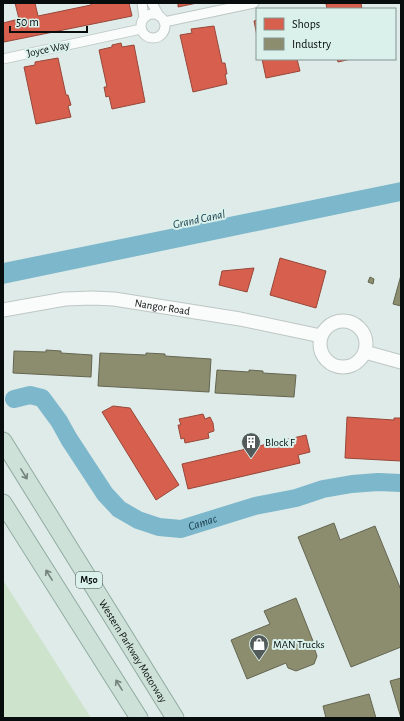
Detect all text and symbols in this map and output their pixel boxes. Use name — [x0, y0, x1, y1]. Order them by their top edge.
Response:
scale bar — [10, 8, 87, 34]
legend — [256, 8, 396, 60]
text: 50 m — [16, 16, 39, 28]
text: Shops — [292, 18, 320, 30]
text: Industry — [292, 38, 331, 51]
street label: Joyce Way — [26, 39, 70, 59]
water label: Grand Canal — [172, 208, 226, 230]
street label: Nangor Road — [134, 297, 191, 317]
building icon: Block F — [240, 431, 262, 459]
place label: Block F — [265, 437, 295, 448]
one-way arrow — [20, 468, 28, 480]
water label: Camac — [187, 512, 219, 532]
one-way arrow — [45, 570, 53, 581]
road number: M50 — [76, 572, 102, 588]
street label: Western Parkway Motorway — [97, 597, 169, 704]
shop icon: MAN Trucks — [248, 633, 270, 661]
place label: MAN Trucks — [273, 639, 325, 650]
one-way arrow — [114, 679, 122, 691]

